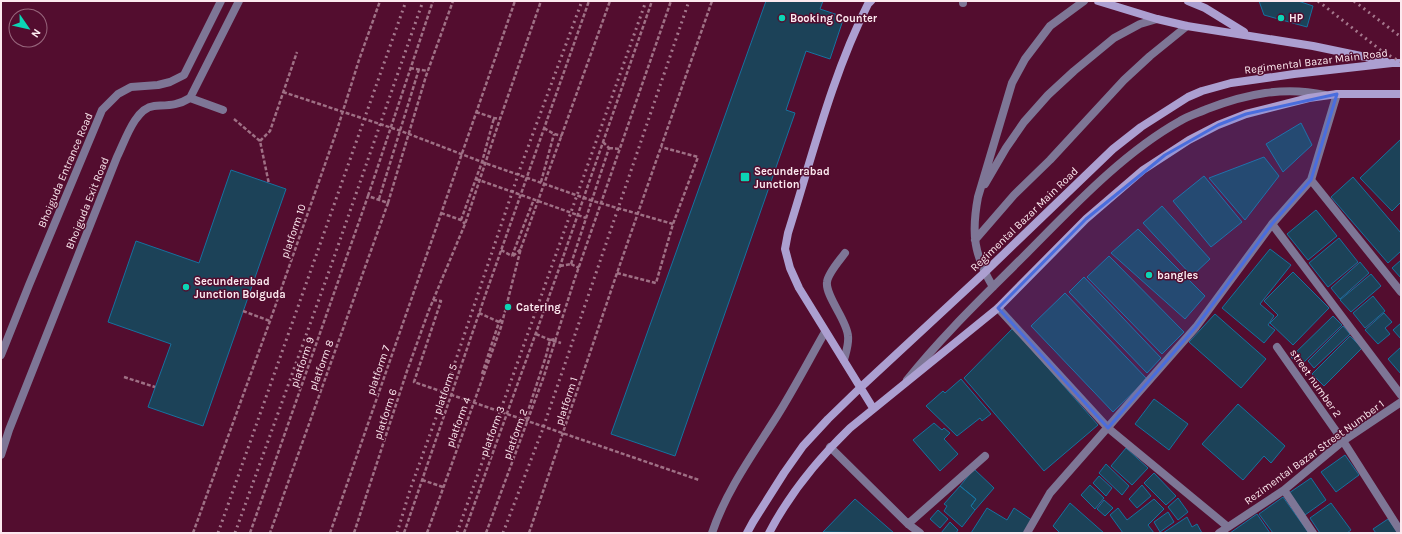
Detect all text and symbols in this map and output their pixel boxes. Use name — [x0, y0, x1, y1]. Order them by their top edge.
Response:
north arrow — [8, 8, 48, 48]
place label: Booking Counter — [790, 12, 878, 25]
place label: HP — [1289, 12, 1304, 25]
marker: Booking Counter — [777, 13, 787, 23]
marker: HP — [1276, 13, 1286, 23]
text: N — [28, 26, 43, 40]
street label: Regimental Bazar Main Road — [1244, 46, 1388, 77]
street label: Bhoiguda Entrance Road — [35, 111, 96, 230]
street label: Bhoiguda Exit Road — [63, 155, 112, 251]
place label: Secunderabad Junction — [754, 165, 830, 191]
street label: Regimental Bazar Main Road — [968, 165, 1081, 274]
marker: Secunderabad Junction — [739, 171, 751, 183]
street label: platform 10 — [278, 202, 309, 260]
place label: bangles — [1157, 269, 1199, 282]
marker: bangles — [1144, 270, 1154, 280]
place label: Secunderabad Junction Boiguda — [194, 275, 286, 301]
marker: Secunderabad Junction Boiguda — [181, 282, 191, 292]
place label: Catering — [516, 301, 561, 314]
marker: Catering — [503, 302, 513, 312]
street label: platform 9 — [288, 335, 317, 389]
street label: platform 8 — [306, 338, 337, 392]
street label: platform 7 — [364, 344, 393, 397]
street label: street number 2 — [1287, 347, 1344, 420]
street label: platform 5 — [431, 362, 460, 416]
street label: platform 1 — [553, 375, 580, 427]
street label: platform 6 — [371, 387, 400, 441]
street label: platform 4 — [443, 395, 474, 449]
street label: Rezimental Bazar Street Number 1 — [1242, 397, 1387, 508]
street label: platform 3 — [477, 404, 508, 458]
street label: platform 2 — [500, 407, 531, 461]

